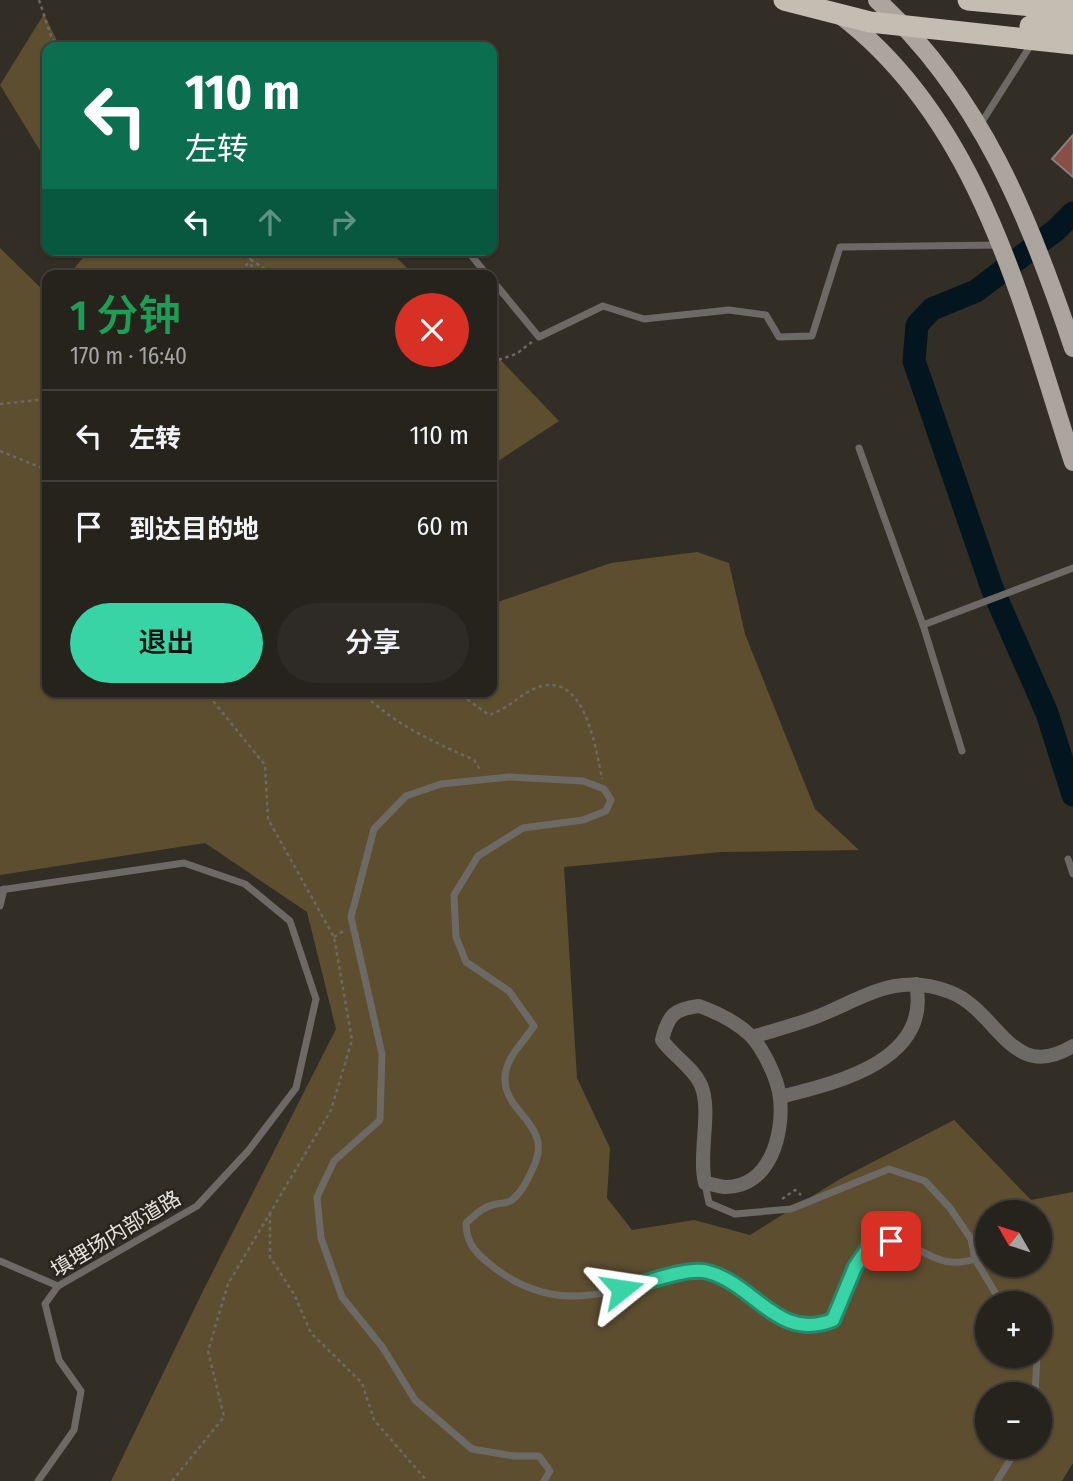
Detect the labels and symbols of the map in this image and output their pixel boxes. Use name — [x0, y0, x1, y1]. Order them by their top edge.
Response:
street label: 填埋场内部道路 — [46, 1185, 186, 1283]
north arrow — [975, 1200, 1052, 1278]
pin — [861, 1211, 921, 1271]
position arrow — [585, 1252, 659, 1326]

